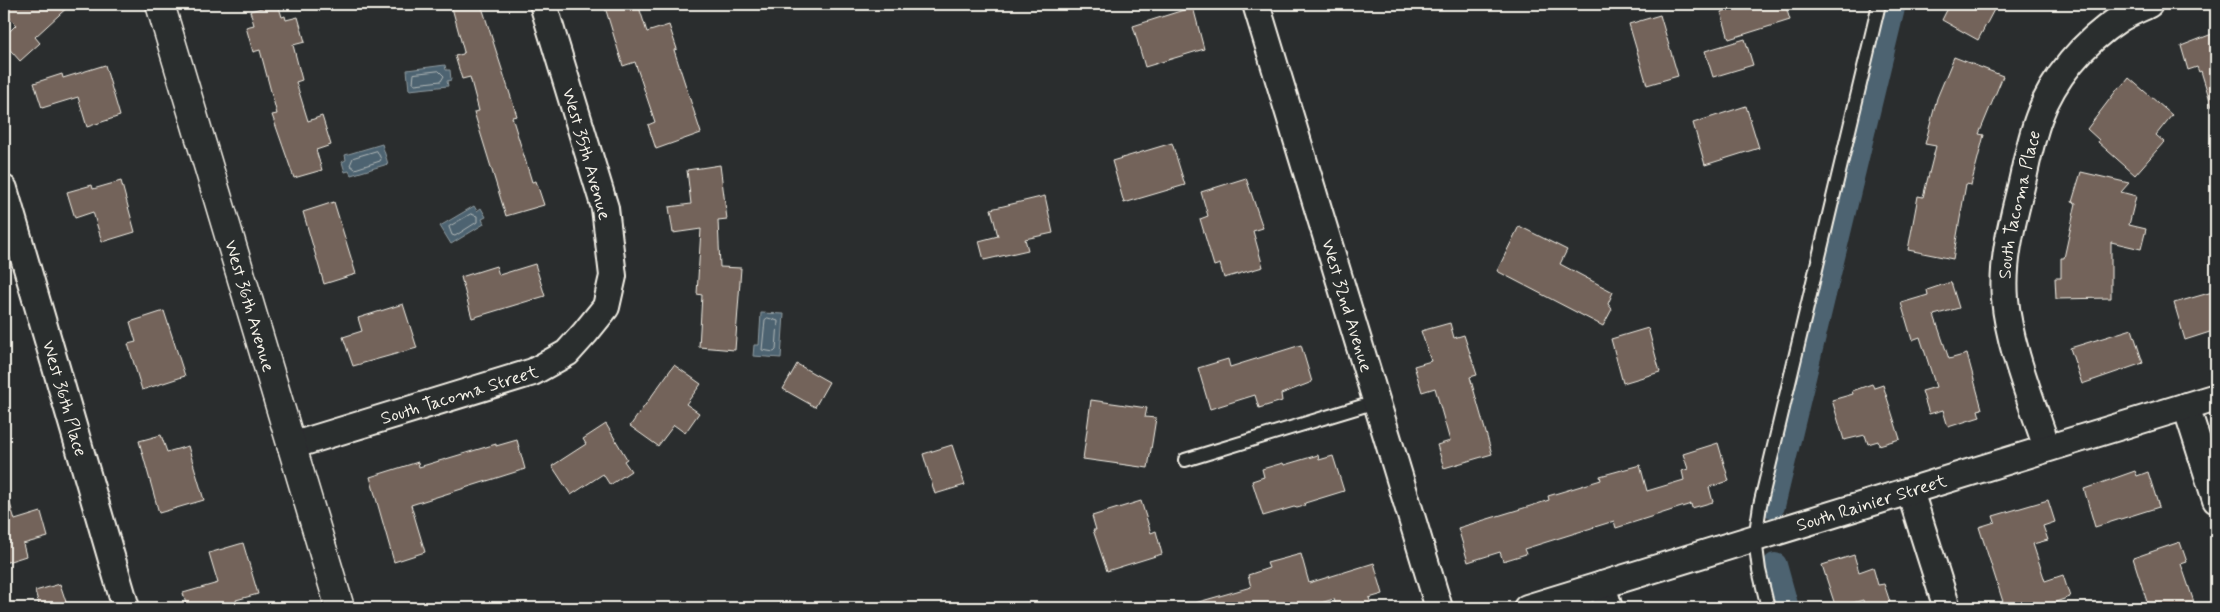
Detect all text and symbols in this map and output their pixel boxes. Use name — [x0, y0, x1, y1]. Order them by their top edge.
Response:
street label: West 35th Avenue — [556, 86, 616, 223]
street label: South Tacoma Place — [1993, 128, 2047, 280]
street label: West 32nd Avenue — [1315, 236, 1378, 375]
street label: West 36th Avenue — [218, 237, 280, 375]
street label: West 36th Place — [36, 338, 92, 459]
street label: South Tacoma Street — [378, 360, 542, 431]
street label: South Rainier Street — [1793, 469, 1950, 538]

